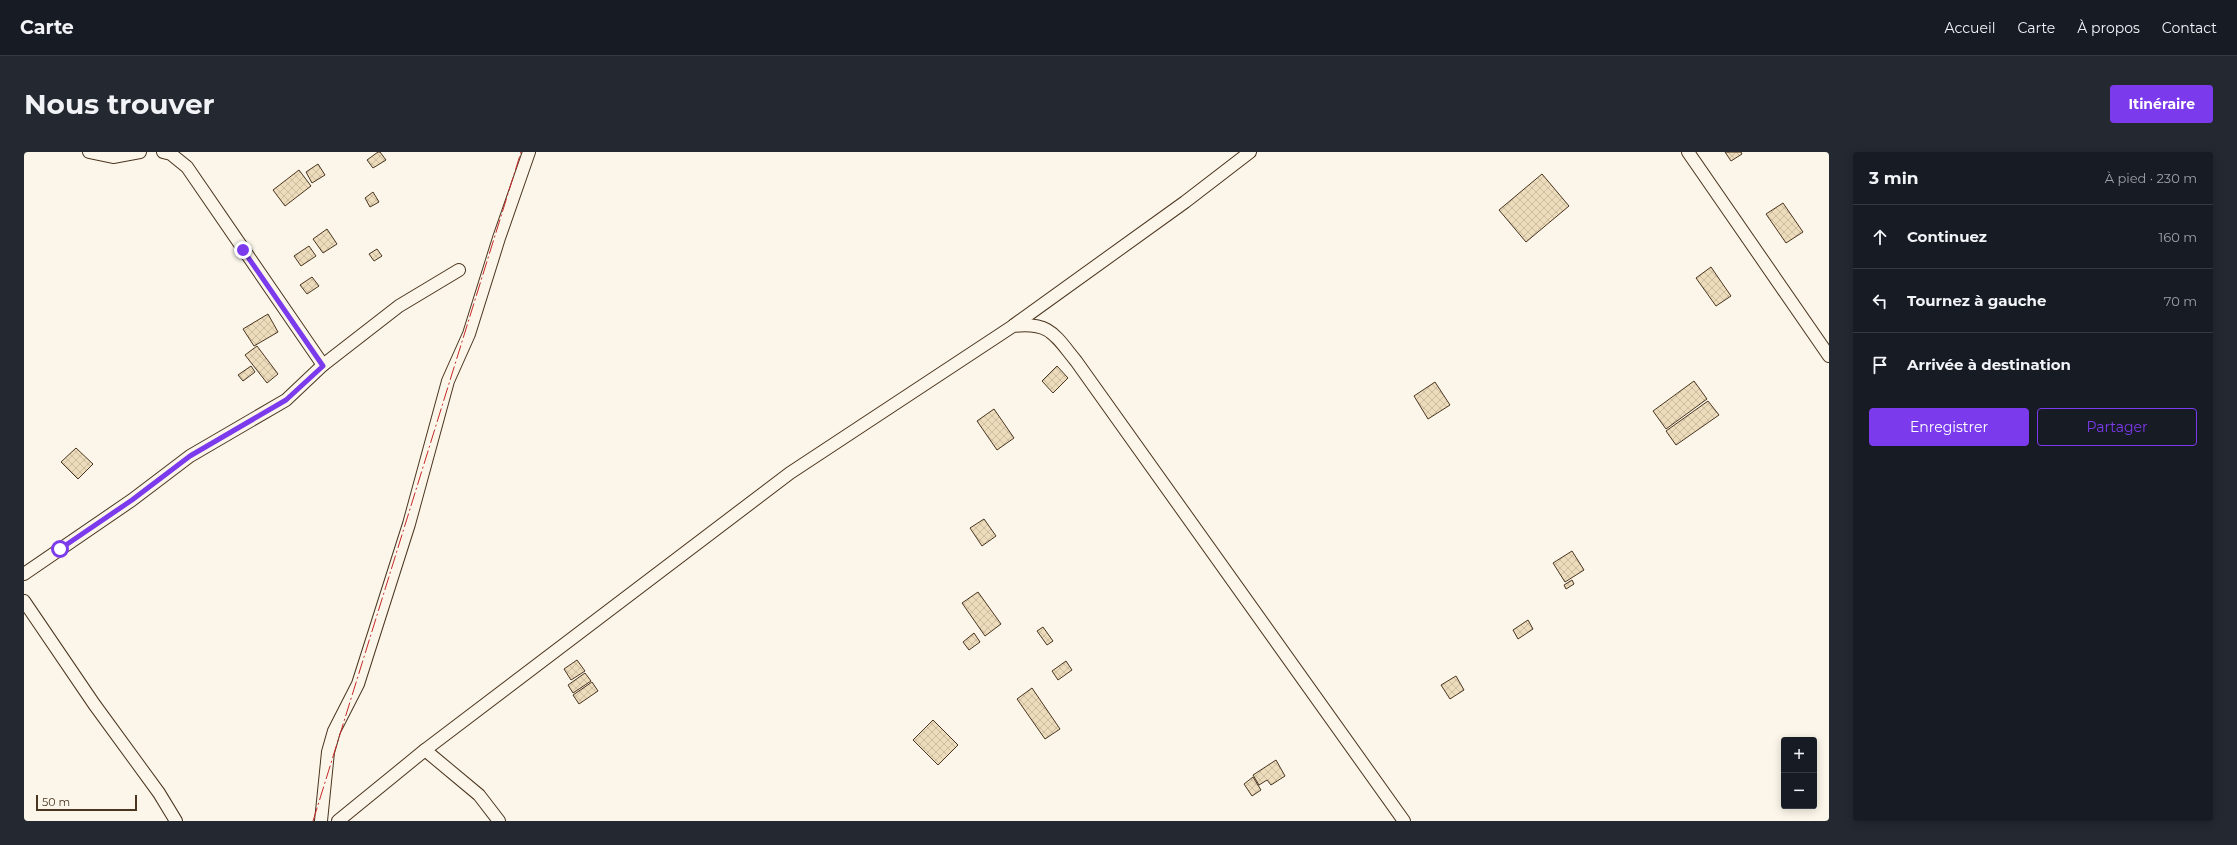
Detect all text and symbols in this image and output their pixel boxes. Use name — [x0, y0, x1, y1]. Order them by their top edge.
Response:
text: Carte — [20, 16, 74, 39]
text: Accueil — [1945, 19, 1996, 37]
text: Carte — [2018, 19, 2055, 37]
text: À propos — [2077, 19, 2140, 37]
text: Contact — [2162, 19, 2217, 37]
button: Itinéraire — [2110, 85, 2213, 123]
text: Nous trouver — [24, 87, 215, 121]
text: 3 min — [1869, 168, 1919, 188]
text: À pied · 230 m — [2105, 170, 2197, 186]
icon: ahead — [1869, 226, 1891, 248]
text: Continuez — [1907, 227, 1987, 246]
text: 160 m — [2159, 229, 2197, 245]
route end — [234, 241, 252, 259]
icon: left — [1869, 290, 1891, 312]
text: Tournez à gauche — [1907, 291, 2046, 310]
text: 70 m — [2164, 293, 2197, 309]
icon: arrive — [1869, 354, 1891, 376]
text: Arrivée à destination — [1907, 355, 2071, 374]
button: Enregistrer — [1869, 408, 2029, 446]
button: Partager — [2037, 408, 2197, 446]
route start — [51, 540, 69, 558]
map controls — [1781, 737, 1817, 809]
button: + — [1781, 737, 1817, 773]
button: − — [1781, 773, 1817, 809]
scale bar — [36, 793, 137, 812]
text: 50 m — [42, 795, 70, 809]

